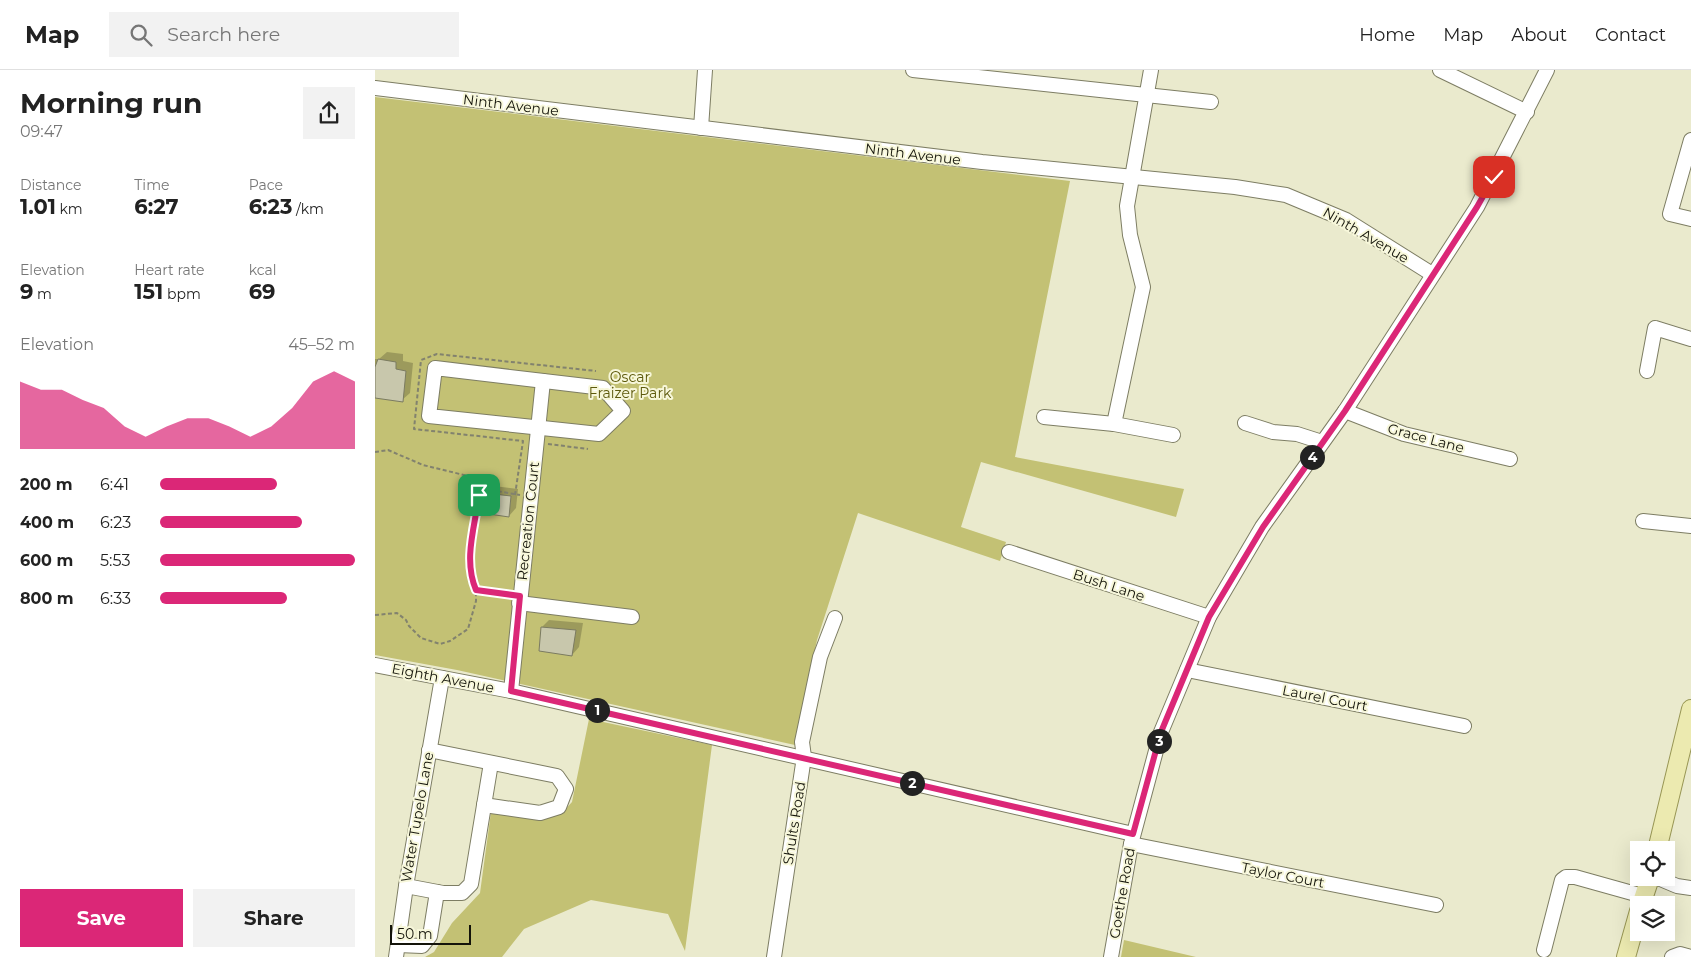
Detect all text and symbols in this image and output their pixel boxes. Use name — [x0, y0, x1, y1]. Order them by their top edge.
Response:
search box — [109, 12, 459, 57]
text: Map — [25, 20, 79, 49]
icon: search — [127, 21, 155, 49]
text: Search here — [167, 23, 280, 46]
text: Home — [1359, 24, 1415, 46]
text: Map — [1443, 24, 1483, 46]
text: About — [1511, 24, 1567, 46]
text: Contact — [1595, 24, 1666, 46]
text: Morning run — [20, 86, 202, 120]
button: share — [303, 87, 355, 139]
street label: Ninth Avenue — [462, 90, 560, 120]
text: 09:47 — [20, 122, 63, 141]
street label: Ninth Avenue — [864, 139, 962, 169]
pin — [1473, 156, 1515, 198]
icon: check — [1480, 163, 1508, 191]
text: Distance — [20, 176, 82, 194]
text: Time — [134, 176, 169, 194]
text: Pace — [249, 176, 283, 194]
text: 1.01 — [20, 194, 56, 219]
text: 6:27 — [134, 194, 179, 219]
text: 6:23 — [249, 194, 292, 219]
text: km — [56, 200, 83, 218]
text: /km — [292, 200, 324, 218]
street label: Ninth Avenue — [1320, 203, 1412, 267]
text: Elevation — [20, 261, 85, 279]
text: Heart rate — [134, 261, 205, 279]
text: kcal — [249, 261, 277, 279]
text: 9 — [20, 279, 33, 304]
text: 151 — [134, 279, 163, 304]
text: 69 — [249, 279, 275, 304]
text: m — [33, 285, 52, 303]
text: bpm — [163, 285, 201, 303]
text: Elevation — [20, 335, 94, 354]
text: 45–52 m — [288, 335, 355, 354]
park label: Oscar Fraizer Park — [589, 368, 672, 402]
street label: Grace Lane — [1386, 419, 1466, 457]
pin: 4 — [1299, 444, 1325, 470]
text: 4 — [1308, 448, 1317, 466]
street label: Recreation Court — [513, 461, 543, 581]
pin — [458, 474, 500, 516]
text: 200 m — [20, 475, 72, 494]
text: 6:41 — [100, 475, 129, 494]
icon: arrive — [465, 481, 493, 509]
text: 400 m — [20, 513, 74, 532]
text: 6:23 — [100, 513, 131, 532]
text: 600 m — [20, 551, 73, 570]
text: 5:53 — [100, 551, 130, 570]
street label: Bush Lane — [1071, 565, 1147, 605]
text: 800 m — [20, 589, 74, 608]
text: 6:33 — [100, 589, 131, 608]
street label: Eighth Avenue — [390, 659, 496, 697]
street label: Laurel Court — [1281, 681, 1370, 715]
pin: 1 — [585, 698, 609, 722]
text: 1 — [595, 701, 600, 719]
pin: 3 — [1147, 728, 1171, 754]
text: 3 — [1155, 732, 1164, 750]
street label: Water Tupelo Lane — [397, 750, 437, 884]
pin: 2 — [899, 770, 925, 796]
text: 2 — [908, 774, 917, 792]
street label: Shults Road — [779, 780, 809, 866]
map controls — [1630, 841, 1675, 941]
button: locate — [1630, 841, 1675, 886]
street label: Goethe Road — [1105, 846, 1139, 940]
street label: Taylor Court — [1240, 858, 1326, 892]
button: Save — [20, 889, 183, 947]
button: Share — [193, 889, 355, 947]
button: layers — [1630, 896, 1675, 941]
scale bar — [390, 922, 471, 945]
text: 50 m — [397, 925, 433, 943]

